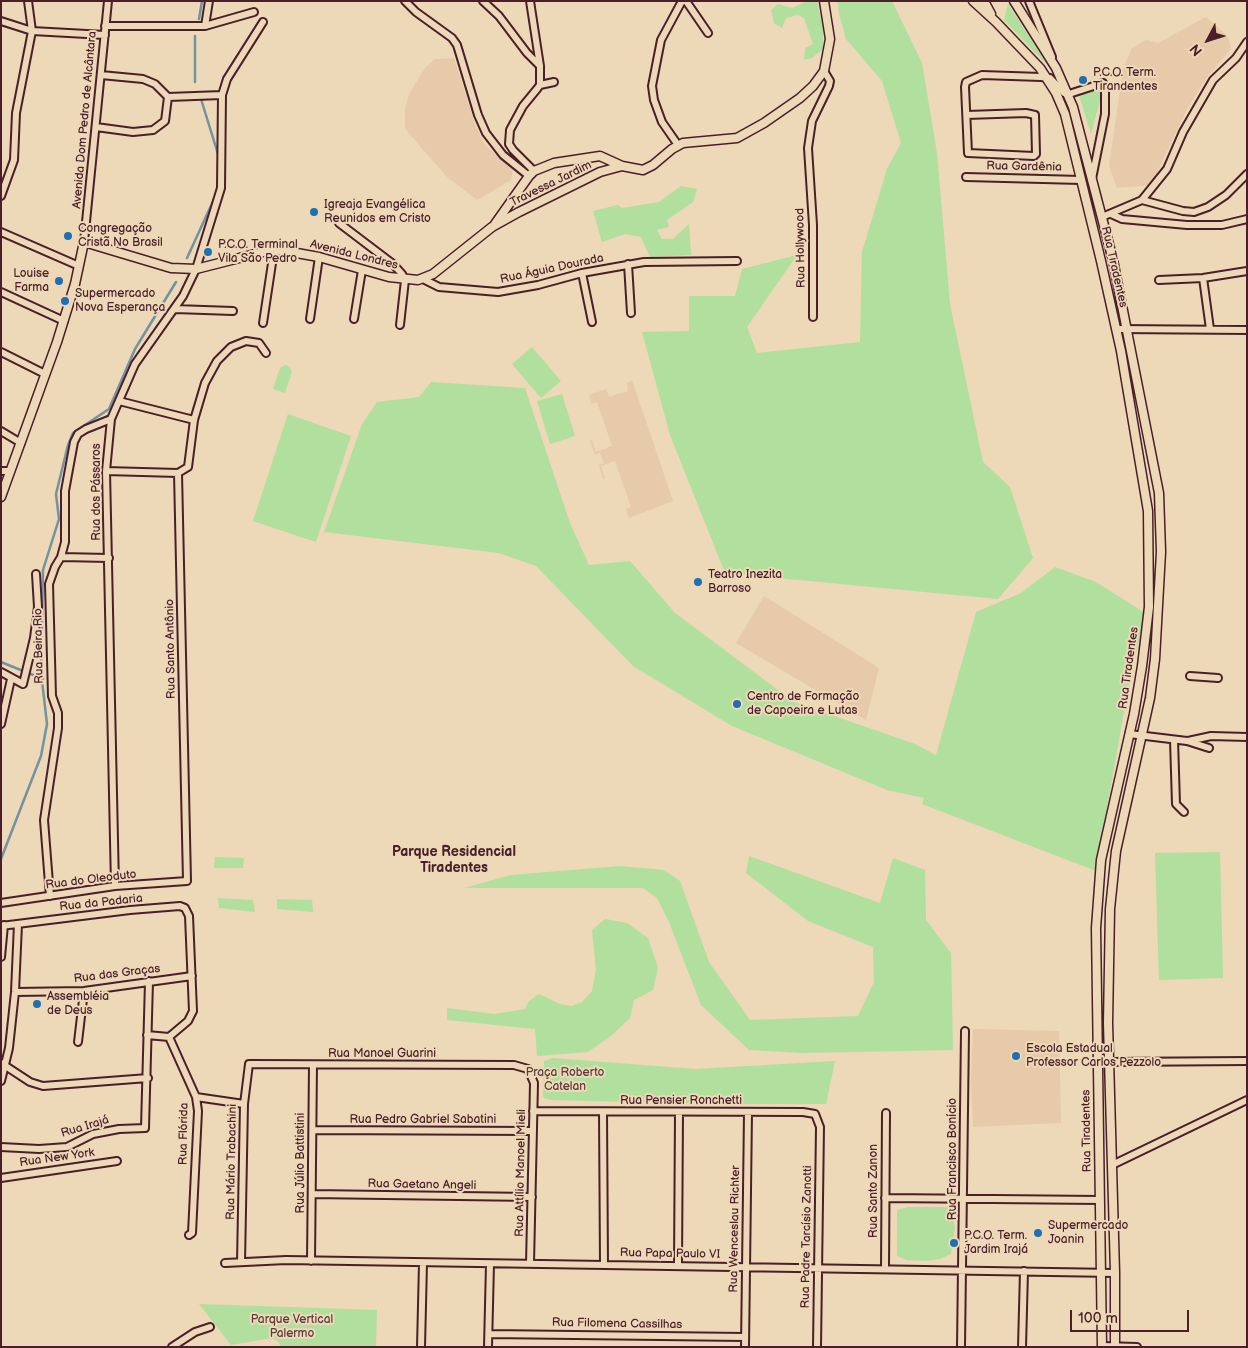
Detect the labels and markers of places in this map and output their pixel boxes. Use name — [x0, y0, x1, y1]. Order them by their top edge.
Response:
place label: P.C.O. Term. Tirandentes — [1093, 66, 1157, 94]
marker: P.C.O. Term. Tirandentes — [1077, 74, 1089, 86]
place label: Igreaja Evangélica Reunidos em Cristo — [324, 198, 431, 226]
marker: Igreaja Evangélica Reunidos em Cristo — [308, 206, 320, 218]
place label: Congregação Cristã No Brasil — [78, 222, 163, 250]
marker: Congregação Cristã No Brasil — [62, 230, 74, 242]
place label: P.C.O. Terminal Vila São Pedro — [218, 238, 298, 266]
marker: P.C.O. Terminal Vila São Pedro — [202, 246, 214, 258]
place label: Louise Farma — [13, 267, 49, 295]
marker: Louise Farma — [53, 275, 65, 287]
place label: Supermercado Nova Esperança — [75, 287, 165, 315]
marker: Supermercado Nova Esperança — [59, 295, 71, 307]
place label: Teatro Inezita Barroso — [708, 568, 782, 596]
marker: Teatro Inezita Barroso — [692, 576, 704, 588]
place label: Centro de Formação de Capoeira e Lutas — [747, 690, 859, 718]
marker: Centro de Formação de Capoeira e Lutas — [731, 698, 743, 710]
place label: Assembléia de Deus — [47, 990, 109, 1018]
marker: Assembléia de Deus — [31, 998, 43, 1010]
place label: Escola Estadual Professor Carlos Pezzolo — [1026, 1042, 1161, 1070]
marker: Escola Estadual Professor Carlos Pezzolo — [1010, 1050, 1022, 1062]
place label: Supermercado Joanin — [1048, 1219, 1128, 1247]
marker: Supermercado Joanin — [1032, 1227, 1044, 1239]
place label: P.C.O. Term. Jardim Irajá — [964, 1229, 1028, 1257]
marker: P.C.O. Term. Jardim Irajá — [948, 1237, 960, 1249]

